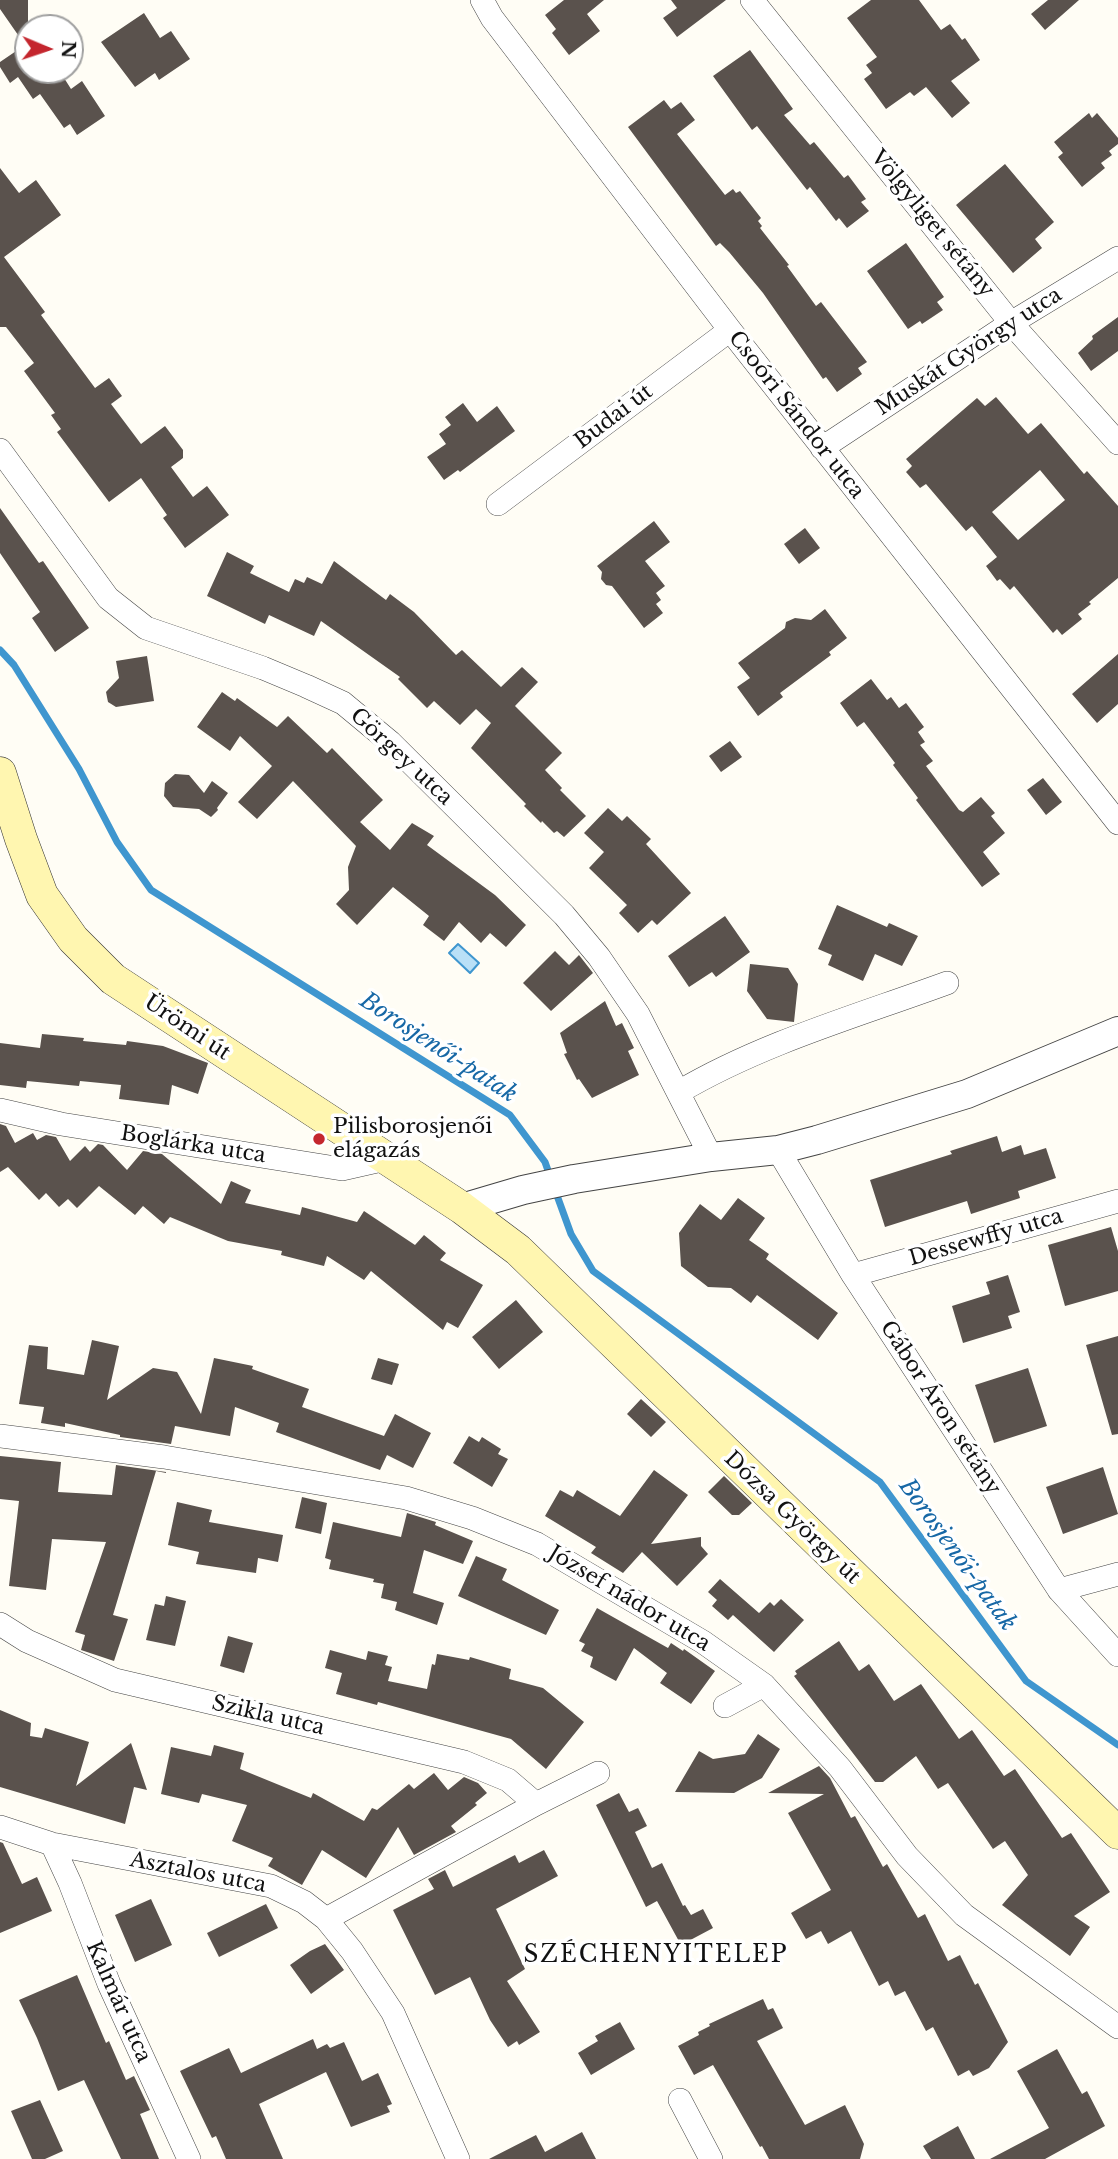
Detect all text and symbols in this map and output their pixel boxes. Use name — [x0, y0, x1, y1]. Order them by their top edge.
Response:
north arrow — [14, 14, 84, 84]
text: N — [57, 40, 80, 59]
street label: Völgyliget sétány — [865, 145, 999, 303]
street label: Muskát György utca — [871, 283, 1067, 421]
street label: Csoóri Sándor utca — [723, 326, 869, 504]
street label: Budai út — [570, 380, 658, 454]
street label: Görgey utca — [345, 703, 457, 811]
water label: Borosjenői-patak — [354, 987, 522, 1109]
street label: Ürömi út — [139, 990, 235, 1066]
place label: Pilisborosjenői elágazás — [333, 1114, 492, 1164]
street label: Boglárka utca — [119, 1121, 267, 1169]
marker: Pilisborosjenői elágazás — [311, 1131, 327, 1147]
street label: Dessewffy utca — [906, 1204, 1066, 1272]
street label: Gábor Áron sétány — [874, 1316, 1006, 1500]
street label: Dózsa György út — [719, 1446, 865, 1590]
water label: Borosjenői-patak — [893, 1474, 1021, 1636]
street label: József nádor utca — [544, 1541, 714, 1657]
street label: Szikla utca — [209, 1691, 327, 1741]
street label: Asztalos utca — [128, 1847, 268, 1899]
street label: Kalmár utca — [80, 1938, 156, 2066]
district label: SZÉCHENYITELEP — [525, 1942, 787, 1970]

